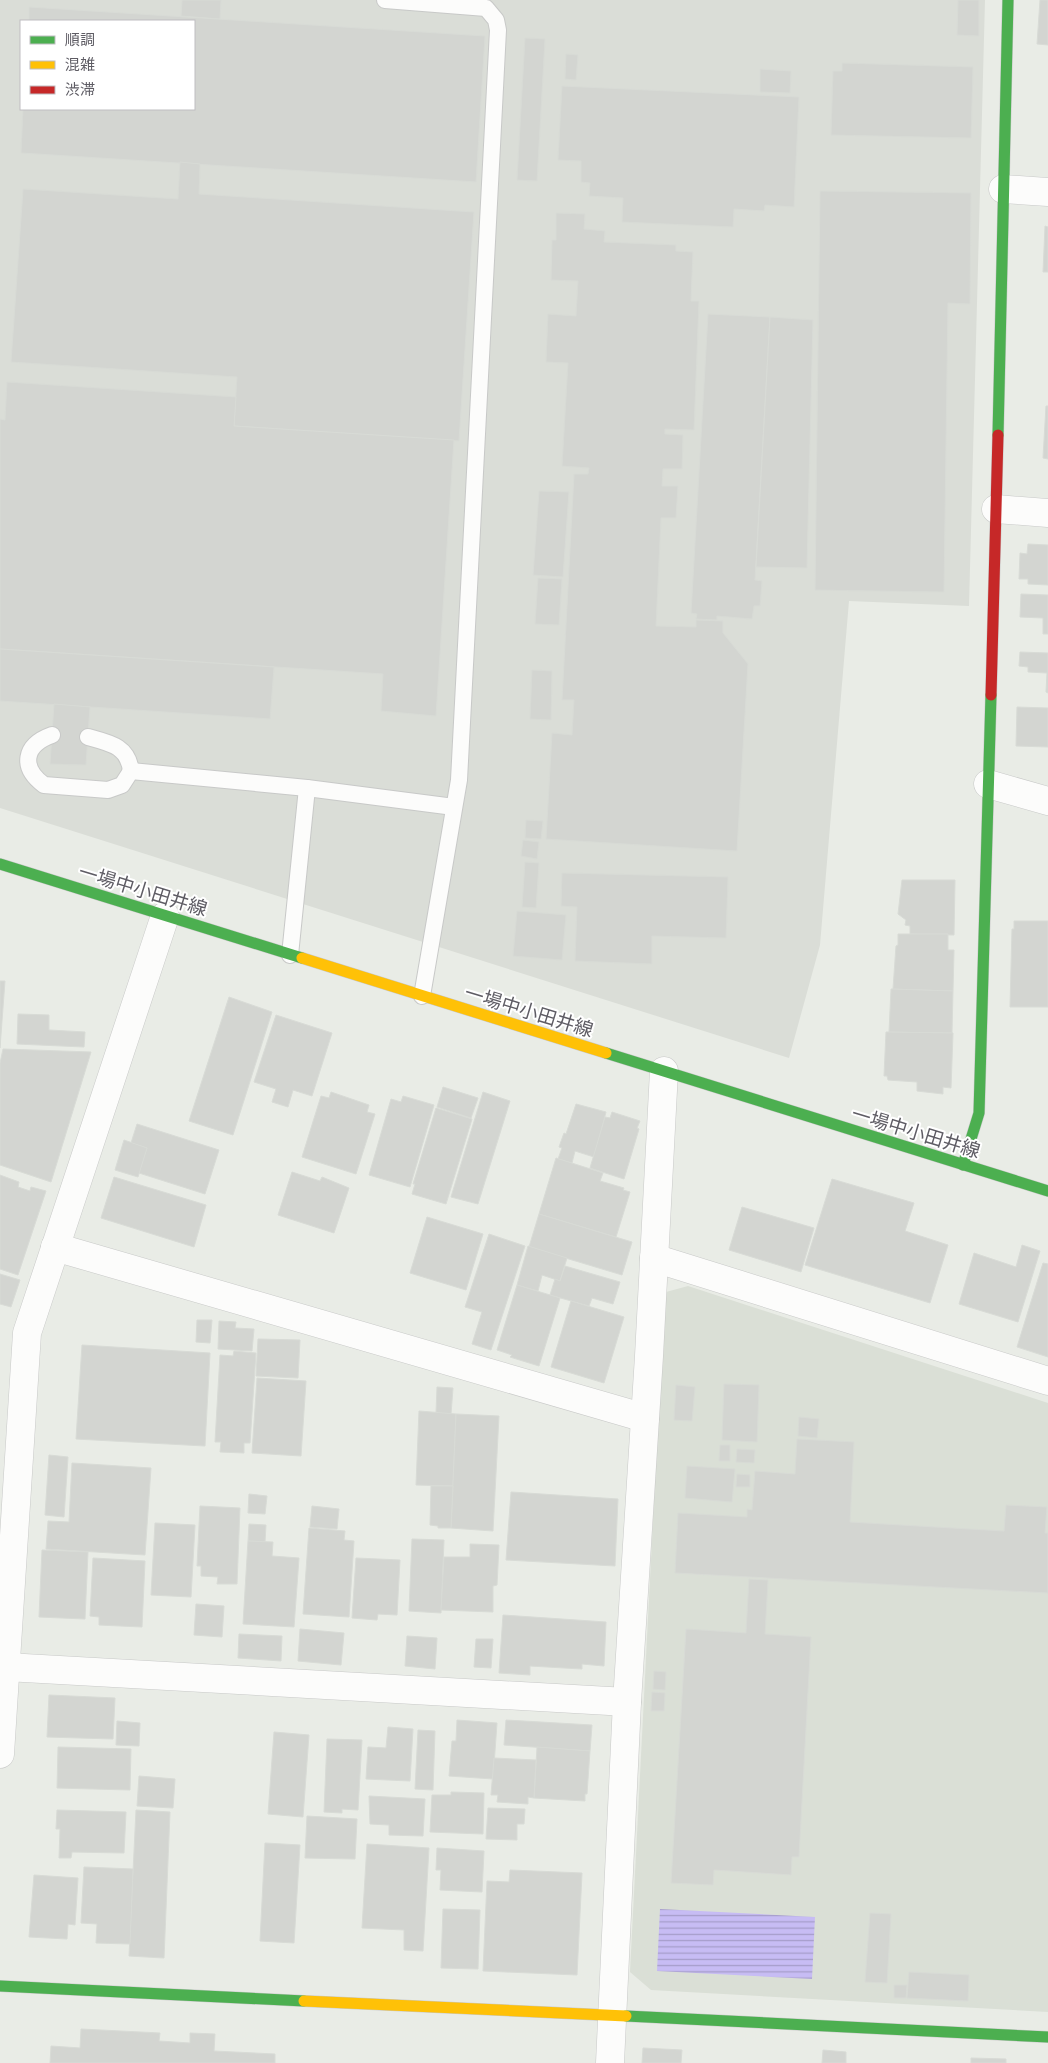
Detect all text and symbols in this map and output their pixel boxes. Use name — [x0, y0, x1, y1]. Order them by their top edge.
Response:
legend — [20, 20, 195, 110]
text: 順調 — [65, 33, 95, 48]
text: 混雑 — [65, 57, 95, 73]
text: 渋滞 — [65, 82, 95, 98]
street label: 一場中小田井線 — [76, 862, 209, 920]
street label: 一場中小田井線 — [462, 983, 595, 1041]
street label: 一場中小田井線 — [849, 1104, 982, 1162]

